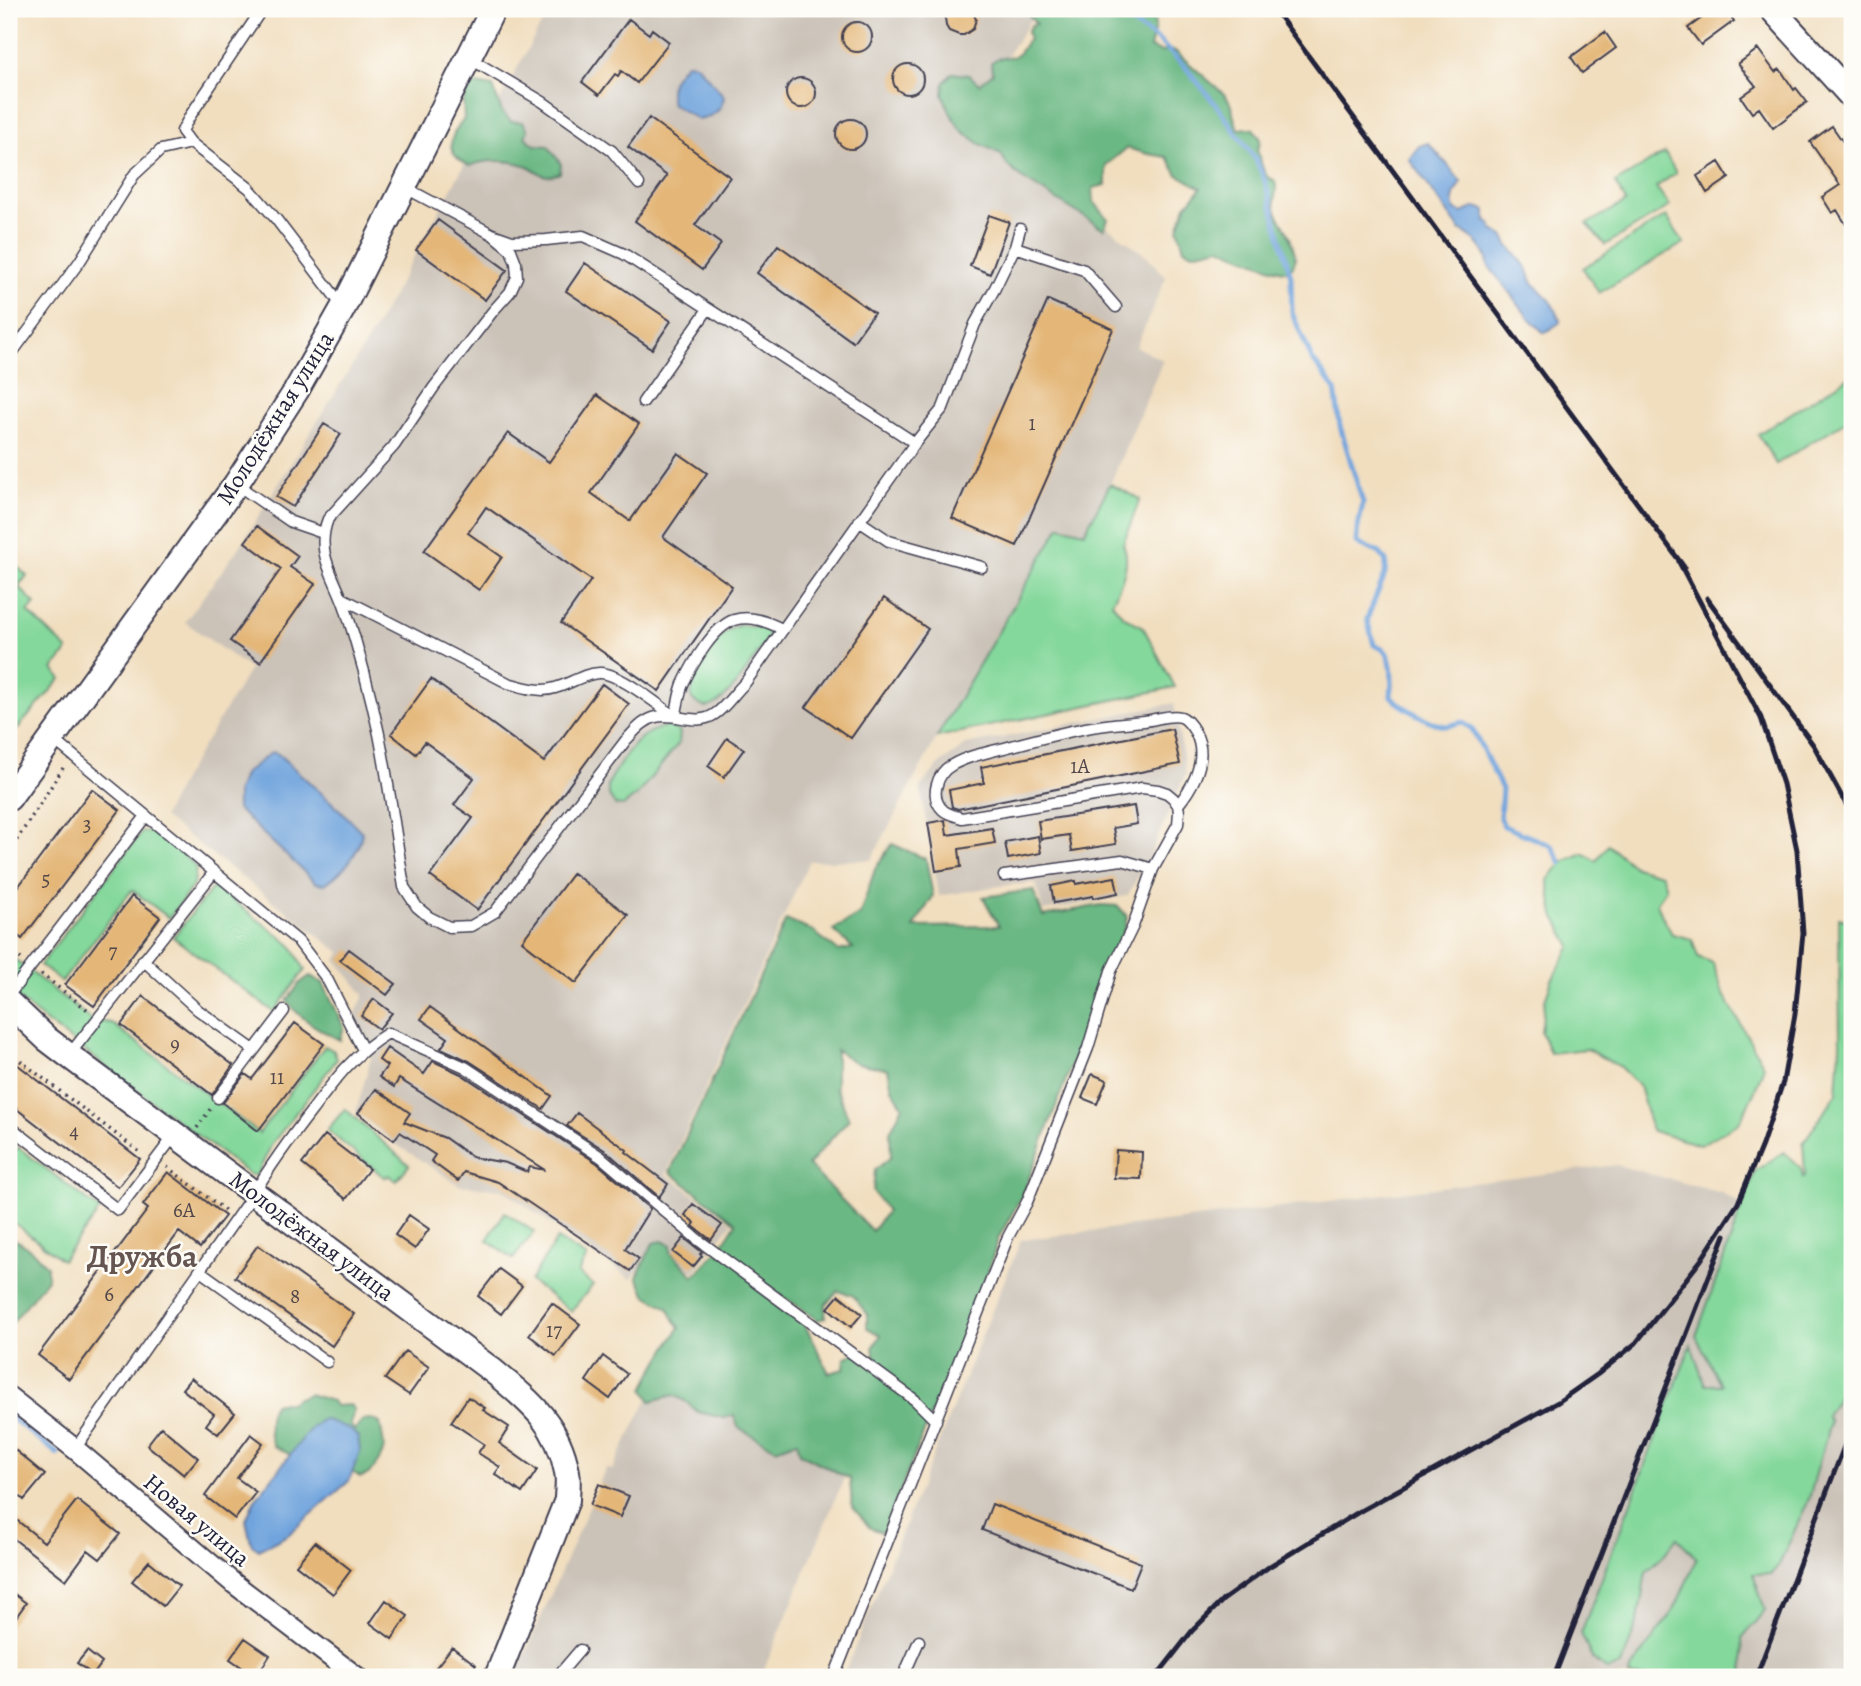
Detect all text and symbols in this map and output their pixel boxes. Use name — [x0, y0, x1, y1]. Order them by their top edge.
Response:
street label: Молодёжная улица — [209, 325, 341, 511]
house number: 1 — [1028, 409, 1036, 437]
house number: 1А — [1070, 752, 1090, 780]
house number: 3 — [83, 810, 91, 838]
house number: 5 — [41, 865, 51, 893]
house number: 7 — [109, 937, 118, 965]
house number: 9 — [170, 1030, 180, 1058]
house number: 11 — [270, 1063, 284, 1091]
house number: 4 — [69, 1117, 79, 1145]
street label: Молодёжная улица — [223, 1163, 401, 1309]
house number: 6А — [173, 1196, 196, 1224]
district label: Дружба — [87, 1234, 198, 1278]
house number: 6 — [104, 1280, 114, 1308]
house number: 8 — [290, 1282, 300, 1310]
house number: 17 — [546, 1316, 562, 1344]
street label: Новая улица — [137, 1466, 257, 1574]

